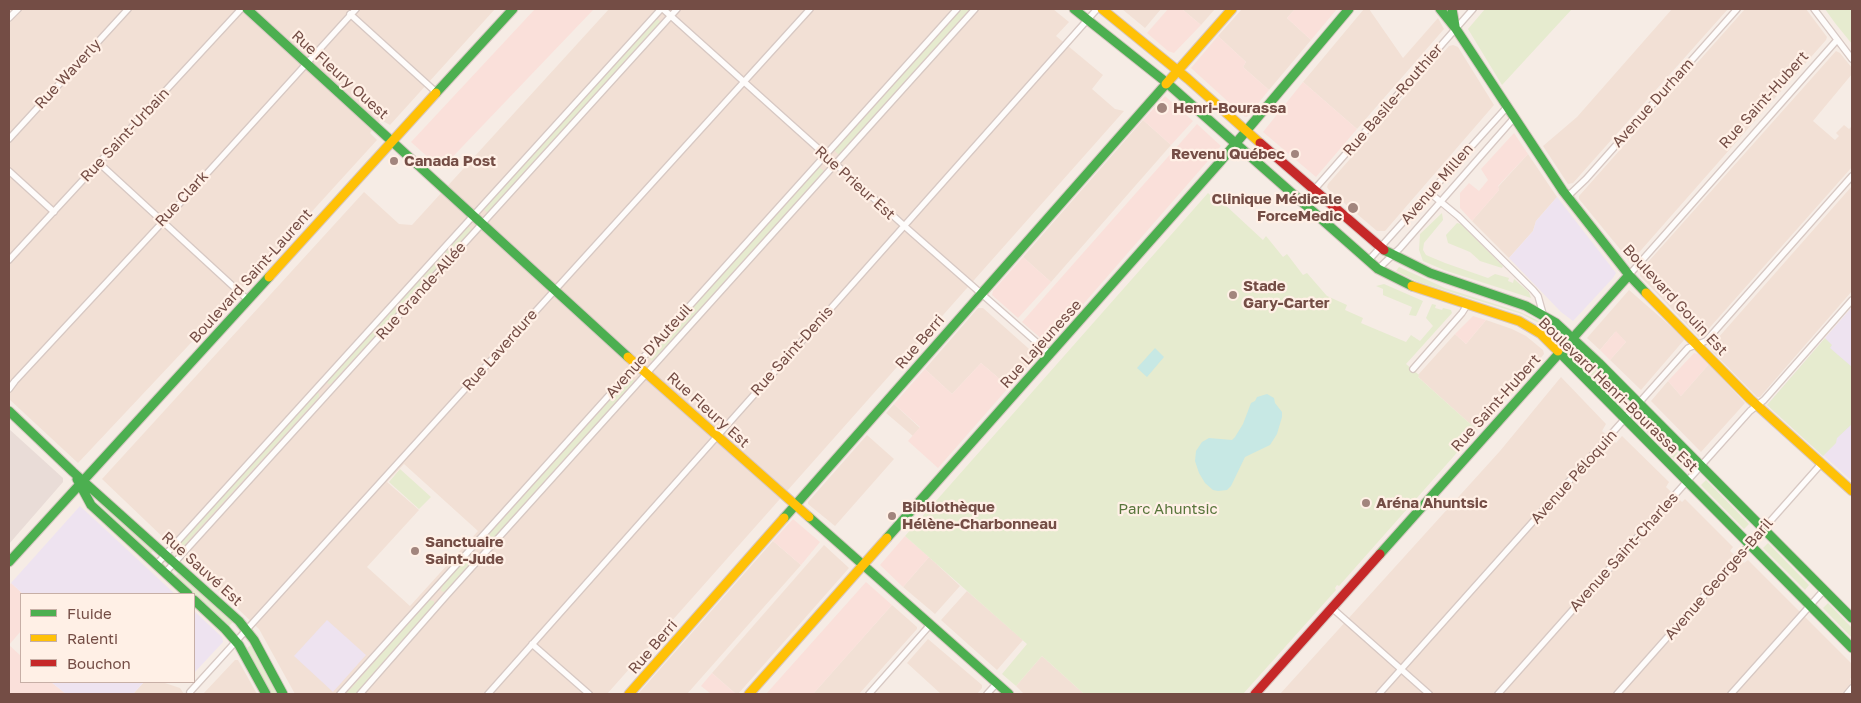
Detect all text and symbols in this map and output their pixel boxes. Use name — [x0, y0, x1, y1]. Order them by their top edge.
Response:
street label: Rue Fleury Ouest — [288, 27, 392, 123]
street label: Rue Waverly — [31, 35, 105, 113]
street label: Rue Basile-Routhier — [1339, 40, 1447, 160]
street label: Rue Saint-Hubert — [1716, 48, 1812, 152]
street label: Avenue Durham — [1608, 55, 1698, 151]
street label: Rue Saint-Urbain — [77, 84, 173, 186]
place label: Henri-Bourassa — [1173, 99, 1286, 117]
marker: Henri-Bourassa — [1155, 101, 1169, 115]
street label: Avenue Millen — [1397, 140, 1477, 228]
street label: Rue Prieur Est — [811, 142, 899, 224]
place label: Revenu Québec — [1171, 145, 1285, 163]
marker: Revenu Québec — [1289, 148, 1301, 160]
place label: Canada Post — [404, 152, 496, 170]
marker: Canada Post — [388, 155, 400, 167]
street label: Rue Clark — [152, 168, 212, 230]
place label: Clinique Médicale ForceMedic — [1212, 190, 1342, 225]
marker: Clinique Médicale ForceMedic — [1346, 201, 1360, 215]
street label: Boulevard Saint-Laurent — [186, 205, 316, 347]
street label: Rue Grande-Allée — [372, 238, 470, 344]
street label: Boulevard Gouin Est — [1619, 241, 1731, 359]
place label: Stade Gary-Carter — [1243, 277, 1330, 312]
marker: Stade Gary-Carter — [1227, 289, 1239, 301]
street label: Rue Lajeunesse — [997, 296, 1085, 392]
street label: Avenue D'Auteuil — [602, 300, 696, 402]
street label: Rue Saint-Denis — [747, 302, 837, 400]
street label: Rue Laverdure — [459, 306, 541, 394]
street label: Rue Berri — [892, 311, 948, 373]
street label: Boulevard Henri-Bourassa Est — [1535, 314, 1701, 476]
street label: Rue Saint-Hubert — [1448, 351, 1544, 455]
street label: Rue Fleury Est — [663, 368, 753, 452]
street label: Avenue Péloquin — [1527, 426, 1621, 528]
street label: Avenue Saint-Charles — [1566, 489, 1682, 615]
place label: Aréna Ahuntsic — [1376, 494, 1488, 512]
marker: Aréna Ahuntsic — [1360, 497, 1372, 509]
place label: Bibliothèque Hélène-Charbonneau — [902, 498, 1057, 533]
park label: Parc Ahuntsic — [1118, 500, 1218, 518]
marker: Bibliothèque Hélène-Charbonneau — [886, 510, 898, 522]
street label: Avenue Georges-Baril — [1661, 514, 1777, 644]
street label: Rue Sauvé Est — [158, 528, 246, 610]
place label: Sanctuaire Saint-Jude — [425, 533, 504, 568]
marker: Sanctuaire Saint-Jude — [409, 545, 421, 557]
legend — [20, 593, 195, 683]
text: Fluide — [67, 604, 112, 622]
street label: Rue Berri — [625, 616, 681, 678]
text: Ralenti — [67, 629, 118, 647]
text: Bouchon — [67, 654, 131, 672]

